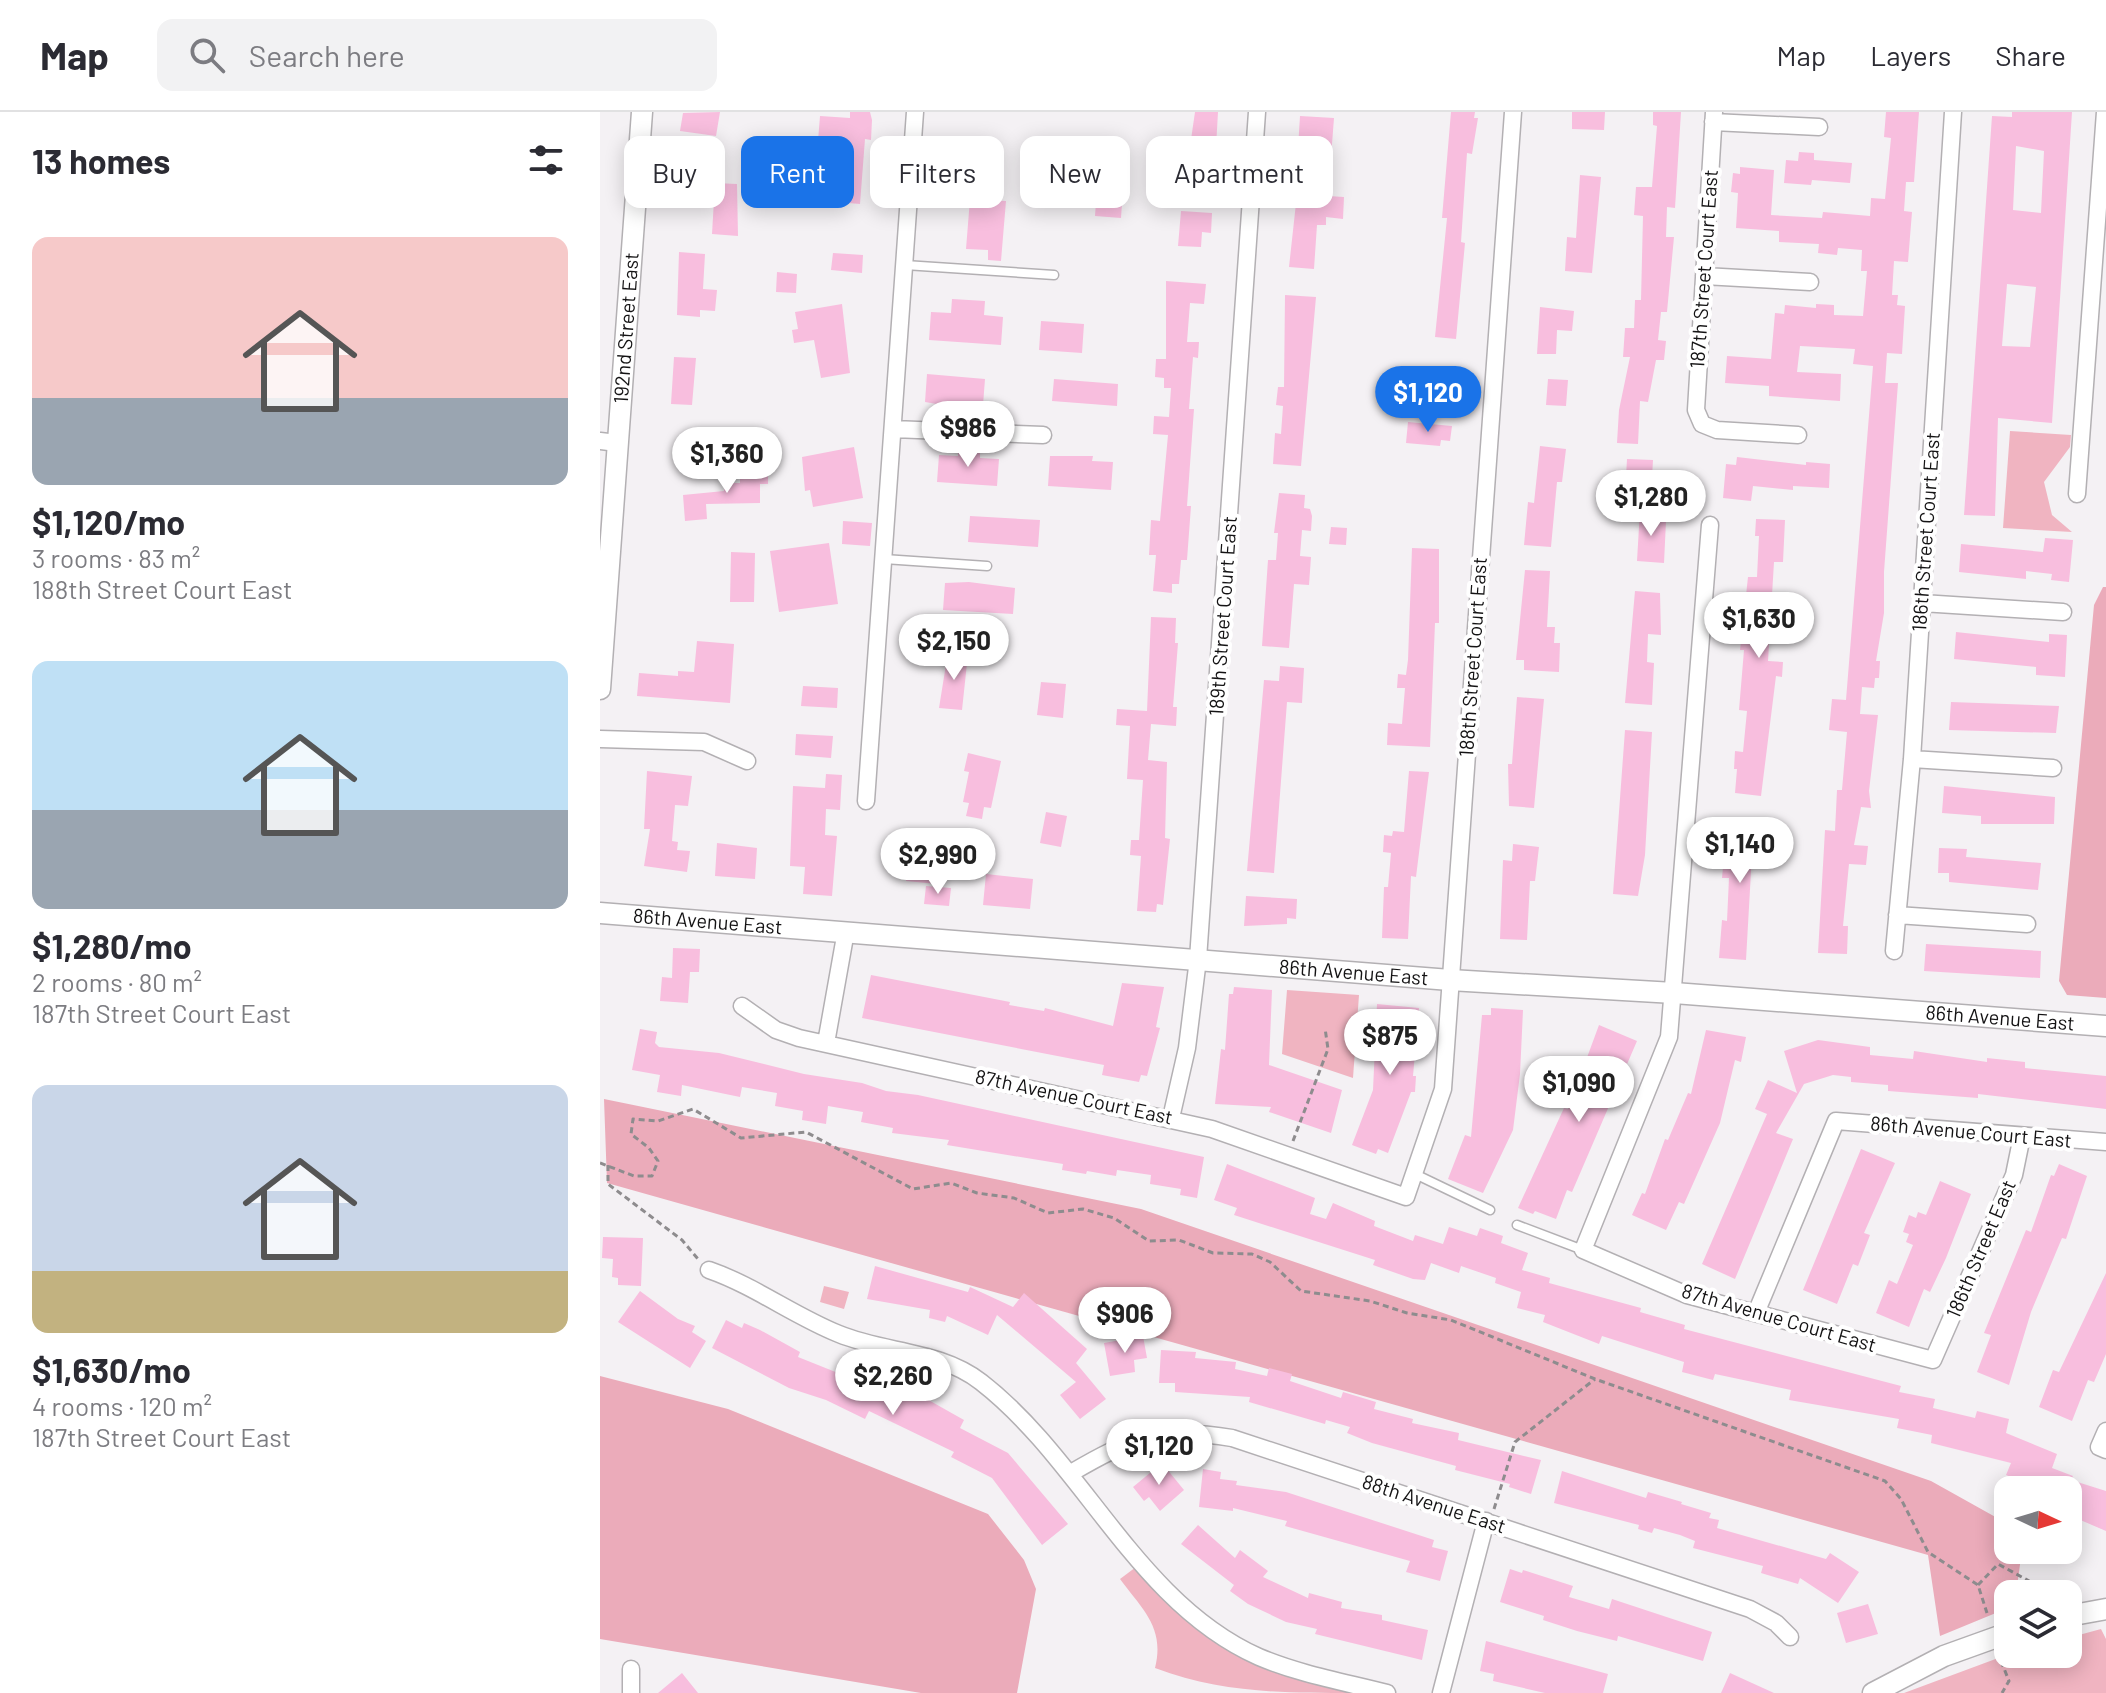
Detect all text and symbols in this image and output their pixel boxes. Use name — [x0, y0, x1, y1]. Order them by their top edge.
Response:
search box — [157, 19, 717, 91]
text: Map — [40, 32, 109, 78]
icon: search — [185, 33, 229, 77]
text: Search here — [249, 37, 405, 73]
text: Map — [1776, 38, 1826, 72]
text: Layers — [1870, 38, 1951, 72]
text: Share — [1995, 38, 2066, 72]
chip: Buy — [624, 136, 725, 208]
chip: Rent — [741, 136, 854, 208]
chip: Filters — [870, 136, 1004, 208]
chip: New — [1020, 136, 1130, 208]
chip: Apartment — [1146, 136, 1333, 208]
icon: filters — [524, 138, 568, 182]
text: 13 homes — [32, 140, 170, 181]
street label: 187th Street Court East — [1684, 169, 1722, 369]
street label: 192nd Street East — [608, 251, 643, 404]
icon: home — [228, 289, 372, 433]
pin: $1,120 — [1363, 366, 1493, 434]
text: $1,120 — [1393, 376, 1463, 407]
pin: $986 — [921, 401, 1015, 469]
text: $986 — [940, 411, 996, 442]
pin: $1,360 — [662, 427, 792, 495]
street label: 186th Street Court East — [1906, 431, 1944, 633]
text: $1,360 — [690, 437, 764, 468]
pin: $1,280 — [1586, 470, 1716, 538]
text: $1,280 — [1614, 480, 1688, 511]
text: $1,120/mo — [32, 501, 185, 542]
street label: 189th Street Court East — [1203, 515, 1241, 717]
text: 3 rooms · 83 m² — [32, 542, 200, 573]
street label: 188th Street Court East — [1453, 556, 1491, 758]
text: 188th Street Court East — [32, 573, 292, 604]
pin: $1,630 — [1694, 592, 1824, 660]
text: $1,630 — [1722, 602, 1796, 633]
pin: $2,150 — [889, 614, 1019, 682]
text: $2,150 — [917, 624, 991, 655]
icon: home — [228, 713, 372, 857]
pin: $1,140 — [1675, 817, 1805, 885]
text: $1,140 — [1705, 827, 1775, 858]
pin: $2,990 — [873, 828, 1003, 896]
text: $2,990 — [899, 838, 977, 869]
street label: 86th Avenue East — [632, 903, 783, 938]
text: $1,280/mo — [32, 925, 192, 966]
street label: 86th Avenue East — [1278, 954, 1429, 989]
text: 2 rooms · 80 m² — [32, 966, 202, 997]
text: 187th Street Court East — [32, 997, 291, 1028]
street label: 86th Avenue East — [1925, 999, 2076, 1035]
pin: $875 — [1343, 1009, 1437, 1077]
text: $875 — [1362, 1019, 1418, 1050]
pin: $1,090 — [1514, 1056, 1644, 1124]
street label: 87th Avenue Court East — [973, 1063, 1175, 1129]
text: $1,090 — [1542, 1066, 1616, 1097]
street label: 86th Avenue Court East — [1869, 1110, 2073, 1152]
icon: home — [228, 1137, 372, 1281]
street label: 186th Street East — [1940, 1176, 2020, 1321]
street label: 87th Avenue Court East — [1679, 1278, 1879, 1356]
pin: $906 — [1078, 1287, 1172, 1355]
text: $906 — [1096, 1297, 1154, 1328]
text: $1,630/mo — [32, 1349, 191, 1390]
pin: $2,260 — [828, 1349, 958, 1417]
text: $2,260 — [853, 1359, 933, 1390]
text: 4 rooms · 120 m² — [32, 1390, 212, 1421]
pin: $1,120 — [1094, 1419, 1224, 1487]
text: 187th Street Court East — [32, 1421, 291, 1452]
text: $1,120 — [1124, 1429, 1194, 1460]
street label: 88th Avenue East — [1359, 1469, 1509, 1538]
north arrow — [1994, 1476, 2082, 1564]
map controls — [1994, 1476, 2082, 1668]
button: layers — [1994, 1580, 2082, 1668]

